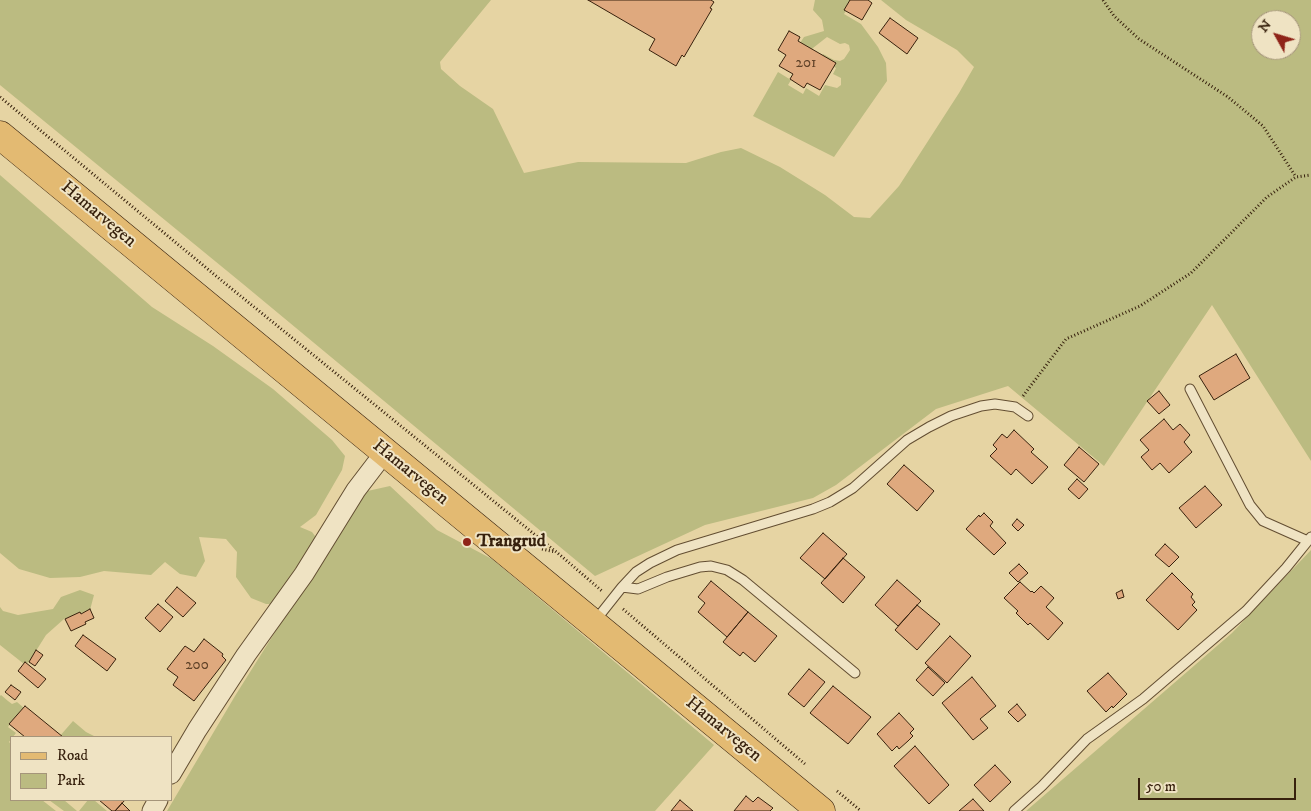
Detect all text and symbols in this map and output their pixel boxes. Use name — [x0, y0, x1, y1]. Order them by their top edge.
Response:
north arrow — [1251, 10, 1301, 60]
text: N — [1255, 16, 1276, 36]
house number: 201 — [796, 55, 816, 73]
street label: Hamarvegen — [56, 177, 140, 253]
street label: Hamarvegen — [368, 436, 452, 510]
place label: Trangrud — [477, 531, 546, 553]
marker: Trangrud — [461, 536, 473, 548]
house number: 200 — [185, 657, 209, 675]
street label: Hamarvegen — [681, 693, 765, 767]
legend — [10, 736, 172, 801]
text: Road — [57, 746, 88, 765]
scale bar — [1141, 768, 1298, 800]
text: Park — [57, 771, 85, 790]
text: 50 m — [1146, 777, 1176, 796]

